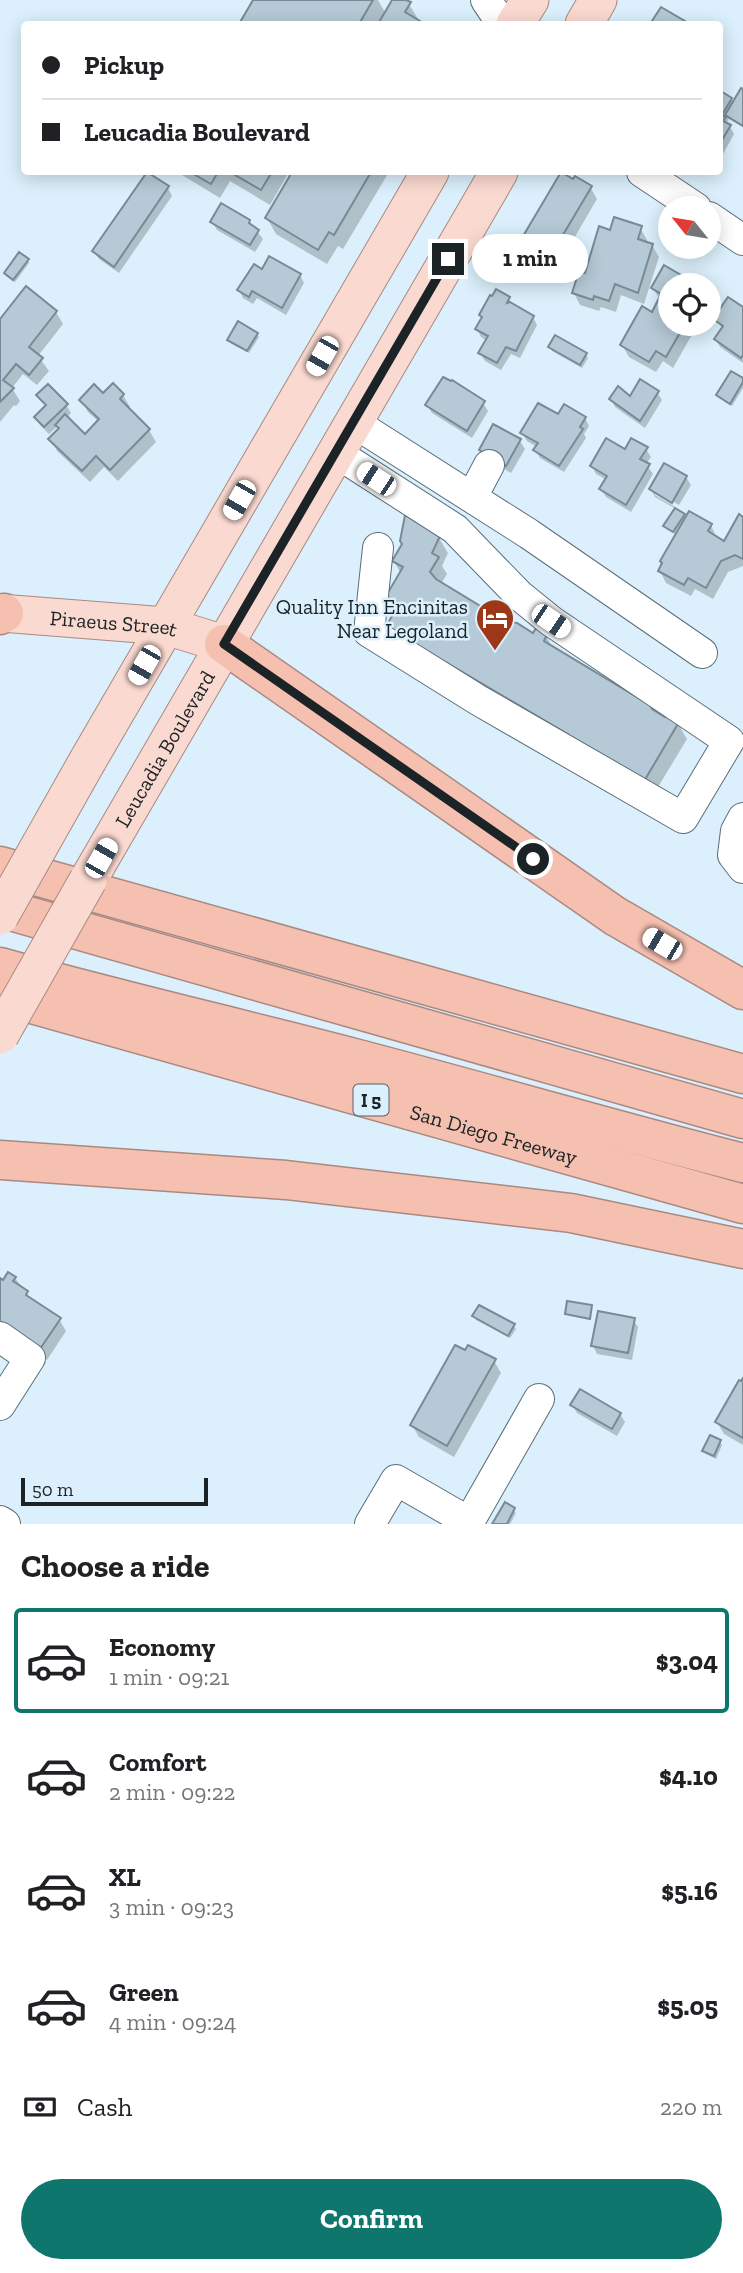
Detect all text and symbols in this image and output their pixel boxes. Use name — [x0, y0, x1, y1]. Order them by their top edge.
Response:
text: Pickup — [84, 49, 164, 81]
text: Leucadia Boulevard — [84, 116, 310, 148]
north arrow — [658, 196, 721, 259]
map controls — [658, 196, 721, 336]
callout: 1 min — [472, 234, 588, 284]
route end — [432, 243, 464, 275]
text: 1 min — [503, 244, 557, 272]
button: locate — [658, 273, 721, 336]
car — [303, 333, 342, 379]
car — [353, 459, 400, 499]
car — [220, 477, 259, 523]
place label: Quality Inn Encinitas Near Legoland — [276, 594, 468, 643]
hotel icon: Quality Inn Encinitas Near Legoland — [474, 597, 516, 652]
car — [528, 601, 575, 641]
street label: Piraeus Street — [49, 604, 181, 641]
car — [125, 642, 164, 688]
street label: Leucadia Boulevard — [109, 665, 220, 831]
car — [82, 835, 121, 881]
route start — [517, 843, 549, 875]
car — [639, 924, 686, 964]
road number: I 5 — [354, 1084, 388, 1116]
street label: San Diego Freeway — [407, 1099, 580, 1169]
scale bar — [21, 1475, 208, 1507]
text: 50 m — [32, 1478, 73, 1501]
text: Choose a ride — [21, 1547, 209, 1585]
icon: car — [25, 1629, 88, 1692]
text: Economy — [109, 1631, 215, 1663]
text: $3.04 — [656, 1645, 718, 1677]
text: 1 min · 09:21 — [109, 1663, 229, 1691]
icon: car — [25, 1744, 88, 1807]
text: Comfort — [109, 1746, 206, 1778]
text: $4.10 — [659, 1760, 718, 1792]
text: 2 min · 09:22 — [109, 1778, 235, 1806]
icon: car — [25, 1859, 88, 1922]
text: XL — [109, 1861, 141, 1893]
text: $5.16 — [661, 1875, 718, 1907]
text: 3 min · 09:23 — [109, 1893, 234, 1921]
icon: car — [25, 1974, 88, 2037]
text: Green — [109, 1976, 179, 2008]
text: $5.05 — [657, 1990, 718, 2022]
text: 4 min · 09:24 — [109, 2008, 236, 2036]
icon: cash — [21, 2088, 59, 2126]
text: Cash — [77, 2091, 132, 2123]
text: 220 m — [660, 2093, 722, 2121]
button: Confirm — [21, 2179, 722, 2259]

